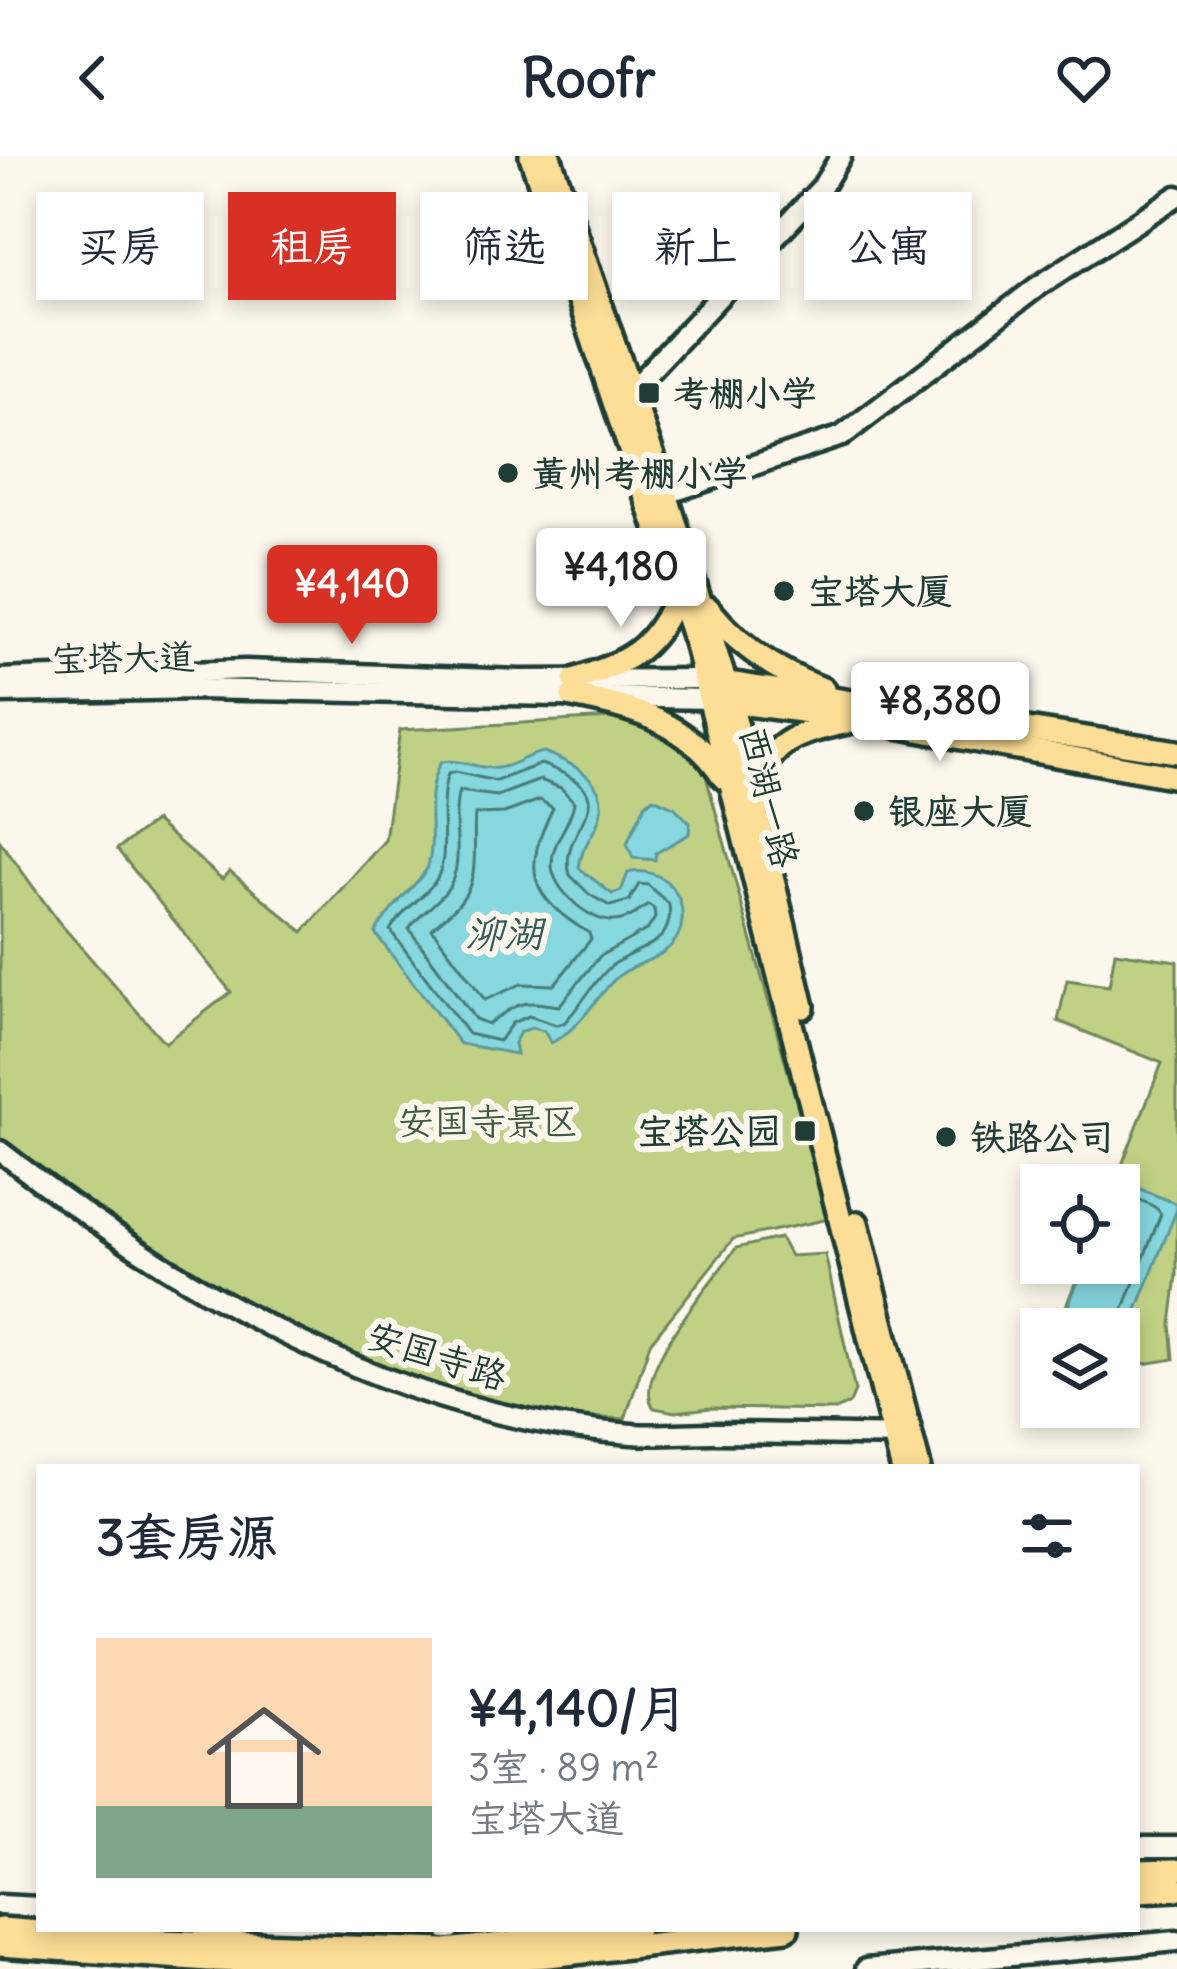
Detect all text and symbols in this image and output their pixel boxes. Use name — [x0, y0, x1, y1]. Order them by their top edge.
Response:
text: Roofr — [522, 44, 655, 112]
icon: back — [60, 45, 126, 111]
icon: heart — [1051, 45, 1117, 111]
chip: 买房 — [36, 192, 204, 300]
chip: 租房 — [228, 192, 396, 300]
chip: 筛选 — [420, 192, 588, 300]
chip: 新上 — [612, 192, 780, 300]
chip: 公寓 — [804, 192, 972, 300]
place label: 考棚小学 — [673, 371, 817, 416]
marker: 考棚小学 — [636, 380, 662, 406]
place label: 黄州考棚小学 — [532, 451, 748, 496]
marker: 黄州考棚小学 — [495, 460, 521, 486]
pin: ¥4,180 — [523, 528, 719, 630]
text: ¥4,180 — [563, 542, 679, 591]
pin: ¥4,140 — [254, 545, 450, 647]
text: ¥4,140 — [294, 559, 410, 608]
place label: 宝塔大厦 — [808, 569, 952, 614]
marker: 宝塔大厦 — [771, 578, 797, 604]
street label: 宝塔大道 — [51, 634, 195, 682]
pin: ¥8,380 — [842, 662, 1038, 764]
text: ¥8,380 — [878, 676, 1002, 725]
street label: 西湖一路 — [730, 722, 808, 872]
place label: 银座大厦 — [888, 789, 1032, 834]
marker: 银座大厦 — [851, 798, 877, 824]
water label: 泖湖 — [465, 909, 547, 958]
park label: 安国寺景区 — [398, 1099, 578, 1144]
place label: 宝塔公园 — [637, 1109, 781, 1154]
place label: 铁路公司 — [970, 1115, 1114, 1160]
marker: 宝塔公园 — [792, 1118, 818, 1144]
marker: 铁路公司 — [933, 1124, 959, 1150]
map controls — [1020, 1164, 1140, 1428]
button: locate — [1020, 1164, 1140, 1284]
button: layers — [1020, 1308, 1140, 1428]
street label: 安国寺路 — [362, 1312, 512, 1400]
icon: filters — [1014, 1503, 1080, 1569]
text: 3套房源 — [96, 1505, 278, 1569]
text: ¥4,140/月 — [468, 1676, 688, 1740]
icon: home — [192, 1686, 336, 1830]
text: 3室 · 89 m² — [468, 1743, 659, 1792]
text: 宝塔大道 — [468, 1794, 624, 1843]

